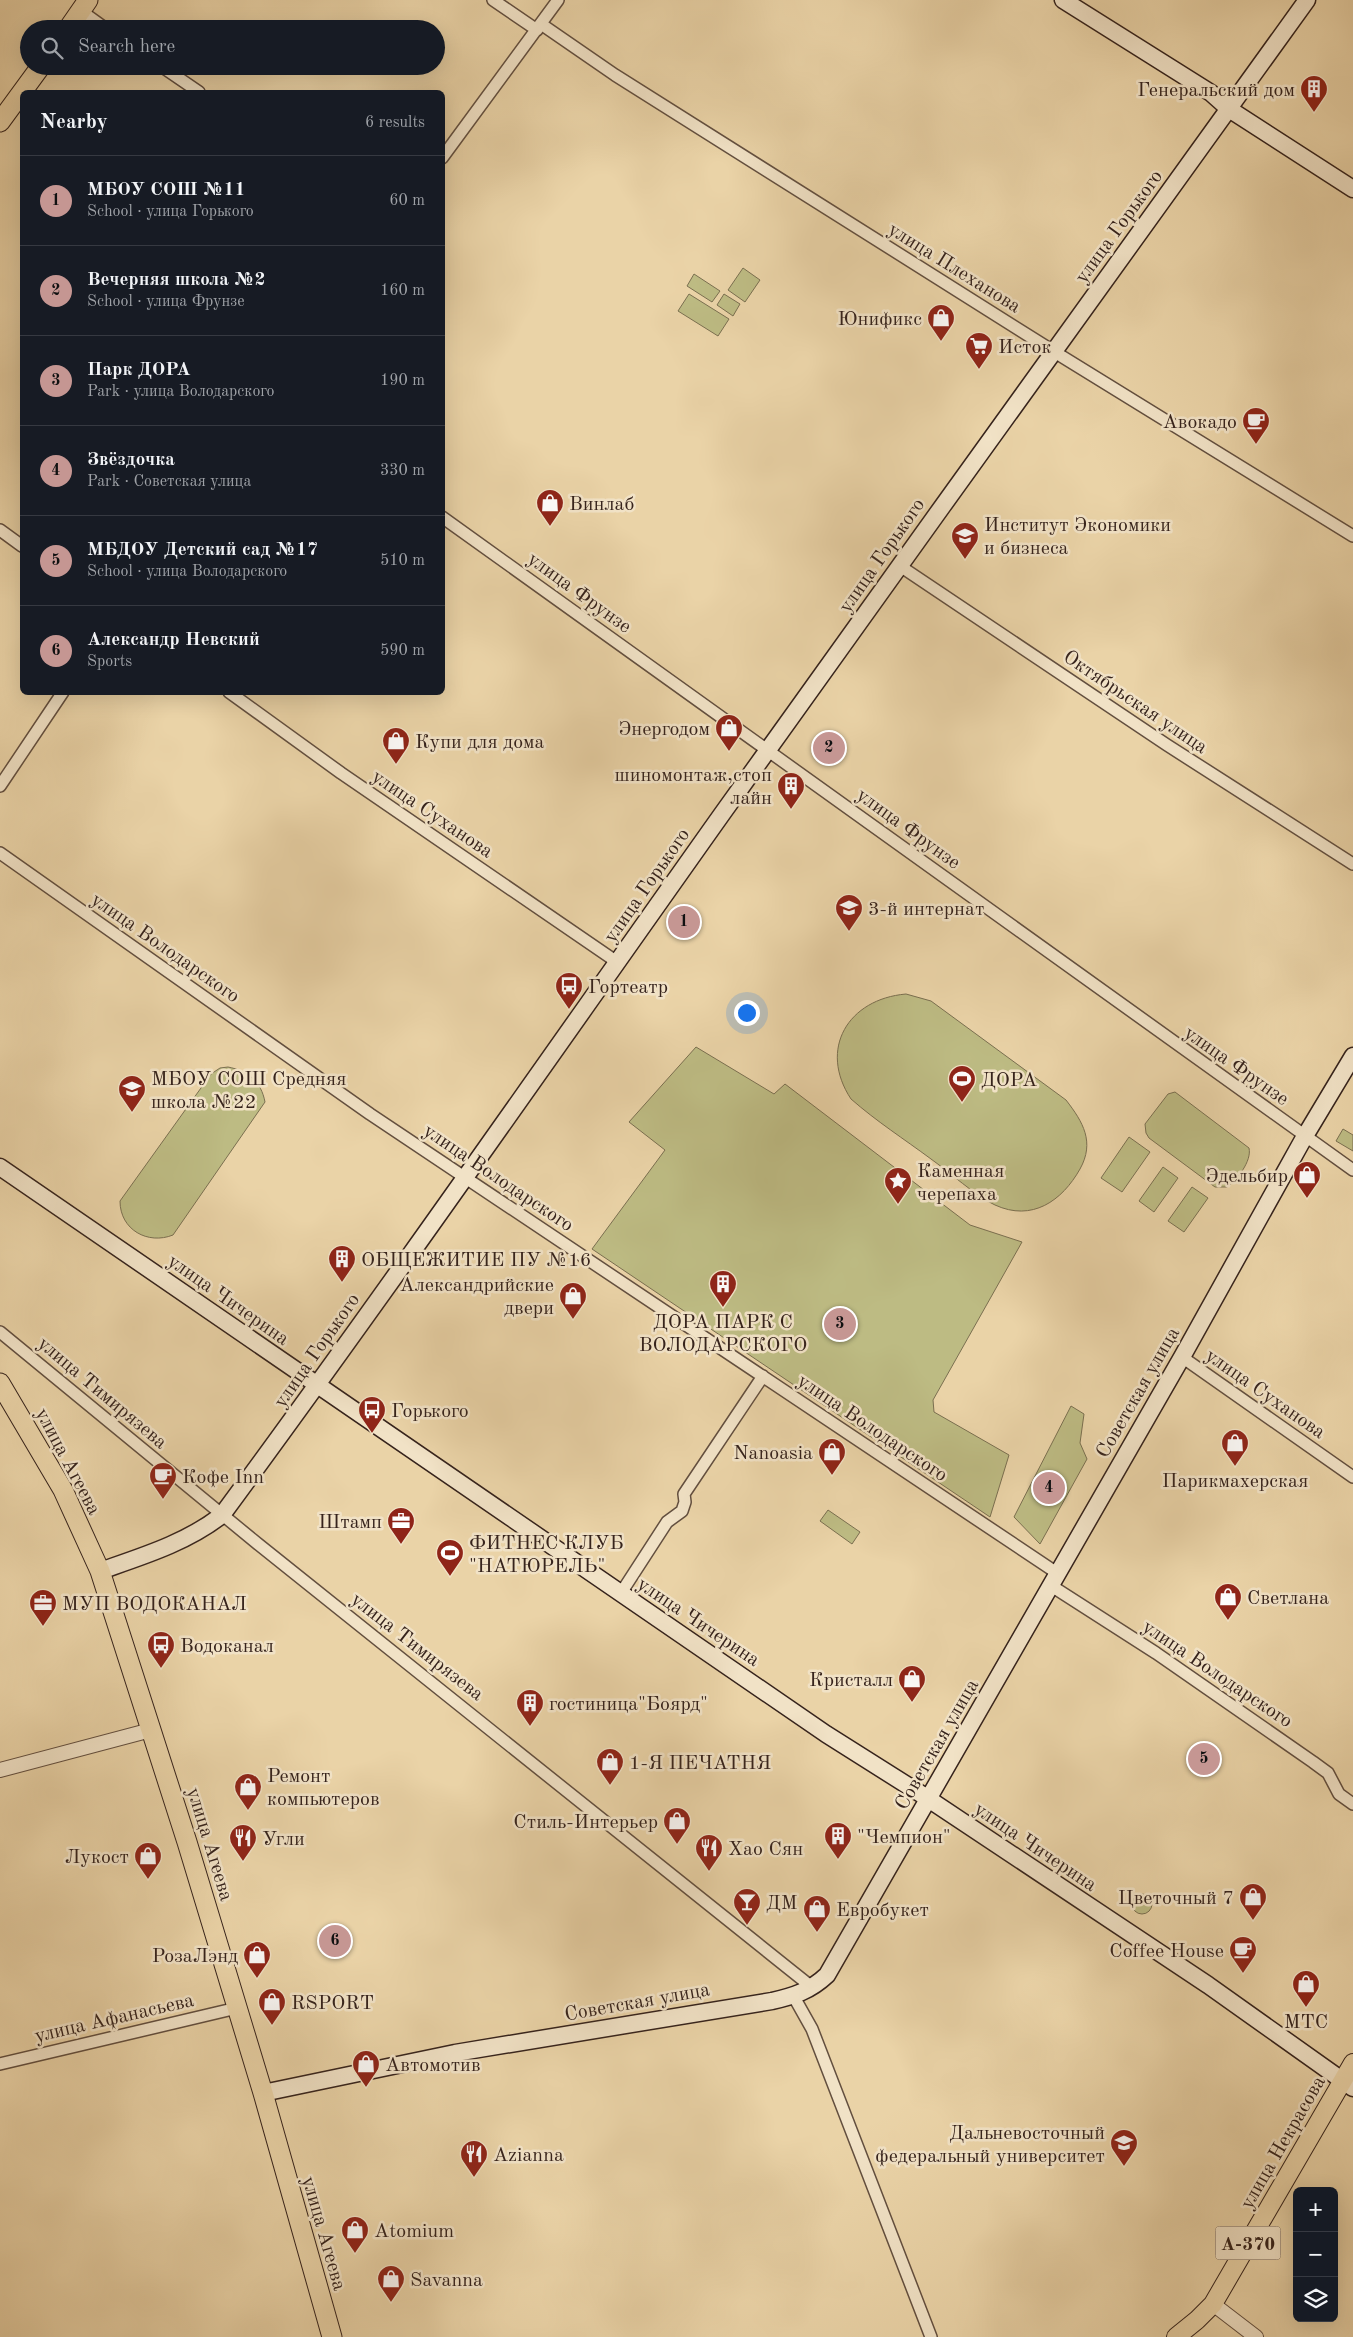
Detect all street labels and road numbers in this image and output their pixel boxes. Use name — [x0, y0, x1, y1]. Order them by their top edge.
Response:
street label: улица Горького — [1072, 167, 1167, 287]
street label: улица Плеханова — [884, 220, 1024, 318]
street label: улица Горького — [836, 495, 929, 617]
street label: улица Фрунзе — [523, 549, 634, 638]
street label: Октябрьская улица — [1059, 647, 1211, 758]
street label: улица Суханова — [368, 767, 496, 863]
street label: улица Фрунзе — [852, 785, 963, 874]
street label: улица Горького — [601, 825, 694, 947]
street label: улица Володарского — [87, 890, 243, 1007]
street label: улица Фрунзе — [1180, 1023, 1292, 1110]
street label: улица Володарского — [419, 1121, 577, 1236]
street label: улица Чичерина — [163, 1251, 292, 1350]
street label: улица Горького — [271, 1290, 364, 1412]
street label: Советская улица — [1093, 1324, 1184, 1462]
street label: улица Тимирязева — [33, 1334, 170, 1453]
street label: улица Суханова — [1201, 1346, 1329, 1443]
street label: улица Володарского — [793, 1371, 951, 1486]
street label: улица Агеева — [31, 1405, 104, 1519]
street label: улица Чичерина — [633, 1574, 763, 1671]
street label: улица Тимирязева — [347, 1590, 487, 1705]
street label: улица Володарского — [1138, 1617, 1296, 1732]
street label: Советская улица — [892, 1676, 983, 1814]
street label: улица Агеева — [182, 1785, 236, 1904]
street label: улица Чичерина — [970, 1799, 1100, 1896]
street label: Советская улица — [563, 1980, 712, 2026]
street label: улица Афанасьева — [33, 1991, 196, 2047]
street label: улица Некрасова — [1238, 2073, 1330, 2213]
street label: улица Агеева — [297, 2174, 349, 2293]
road number: А-370 — [1216, 2226, 1280, 2260]

